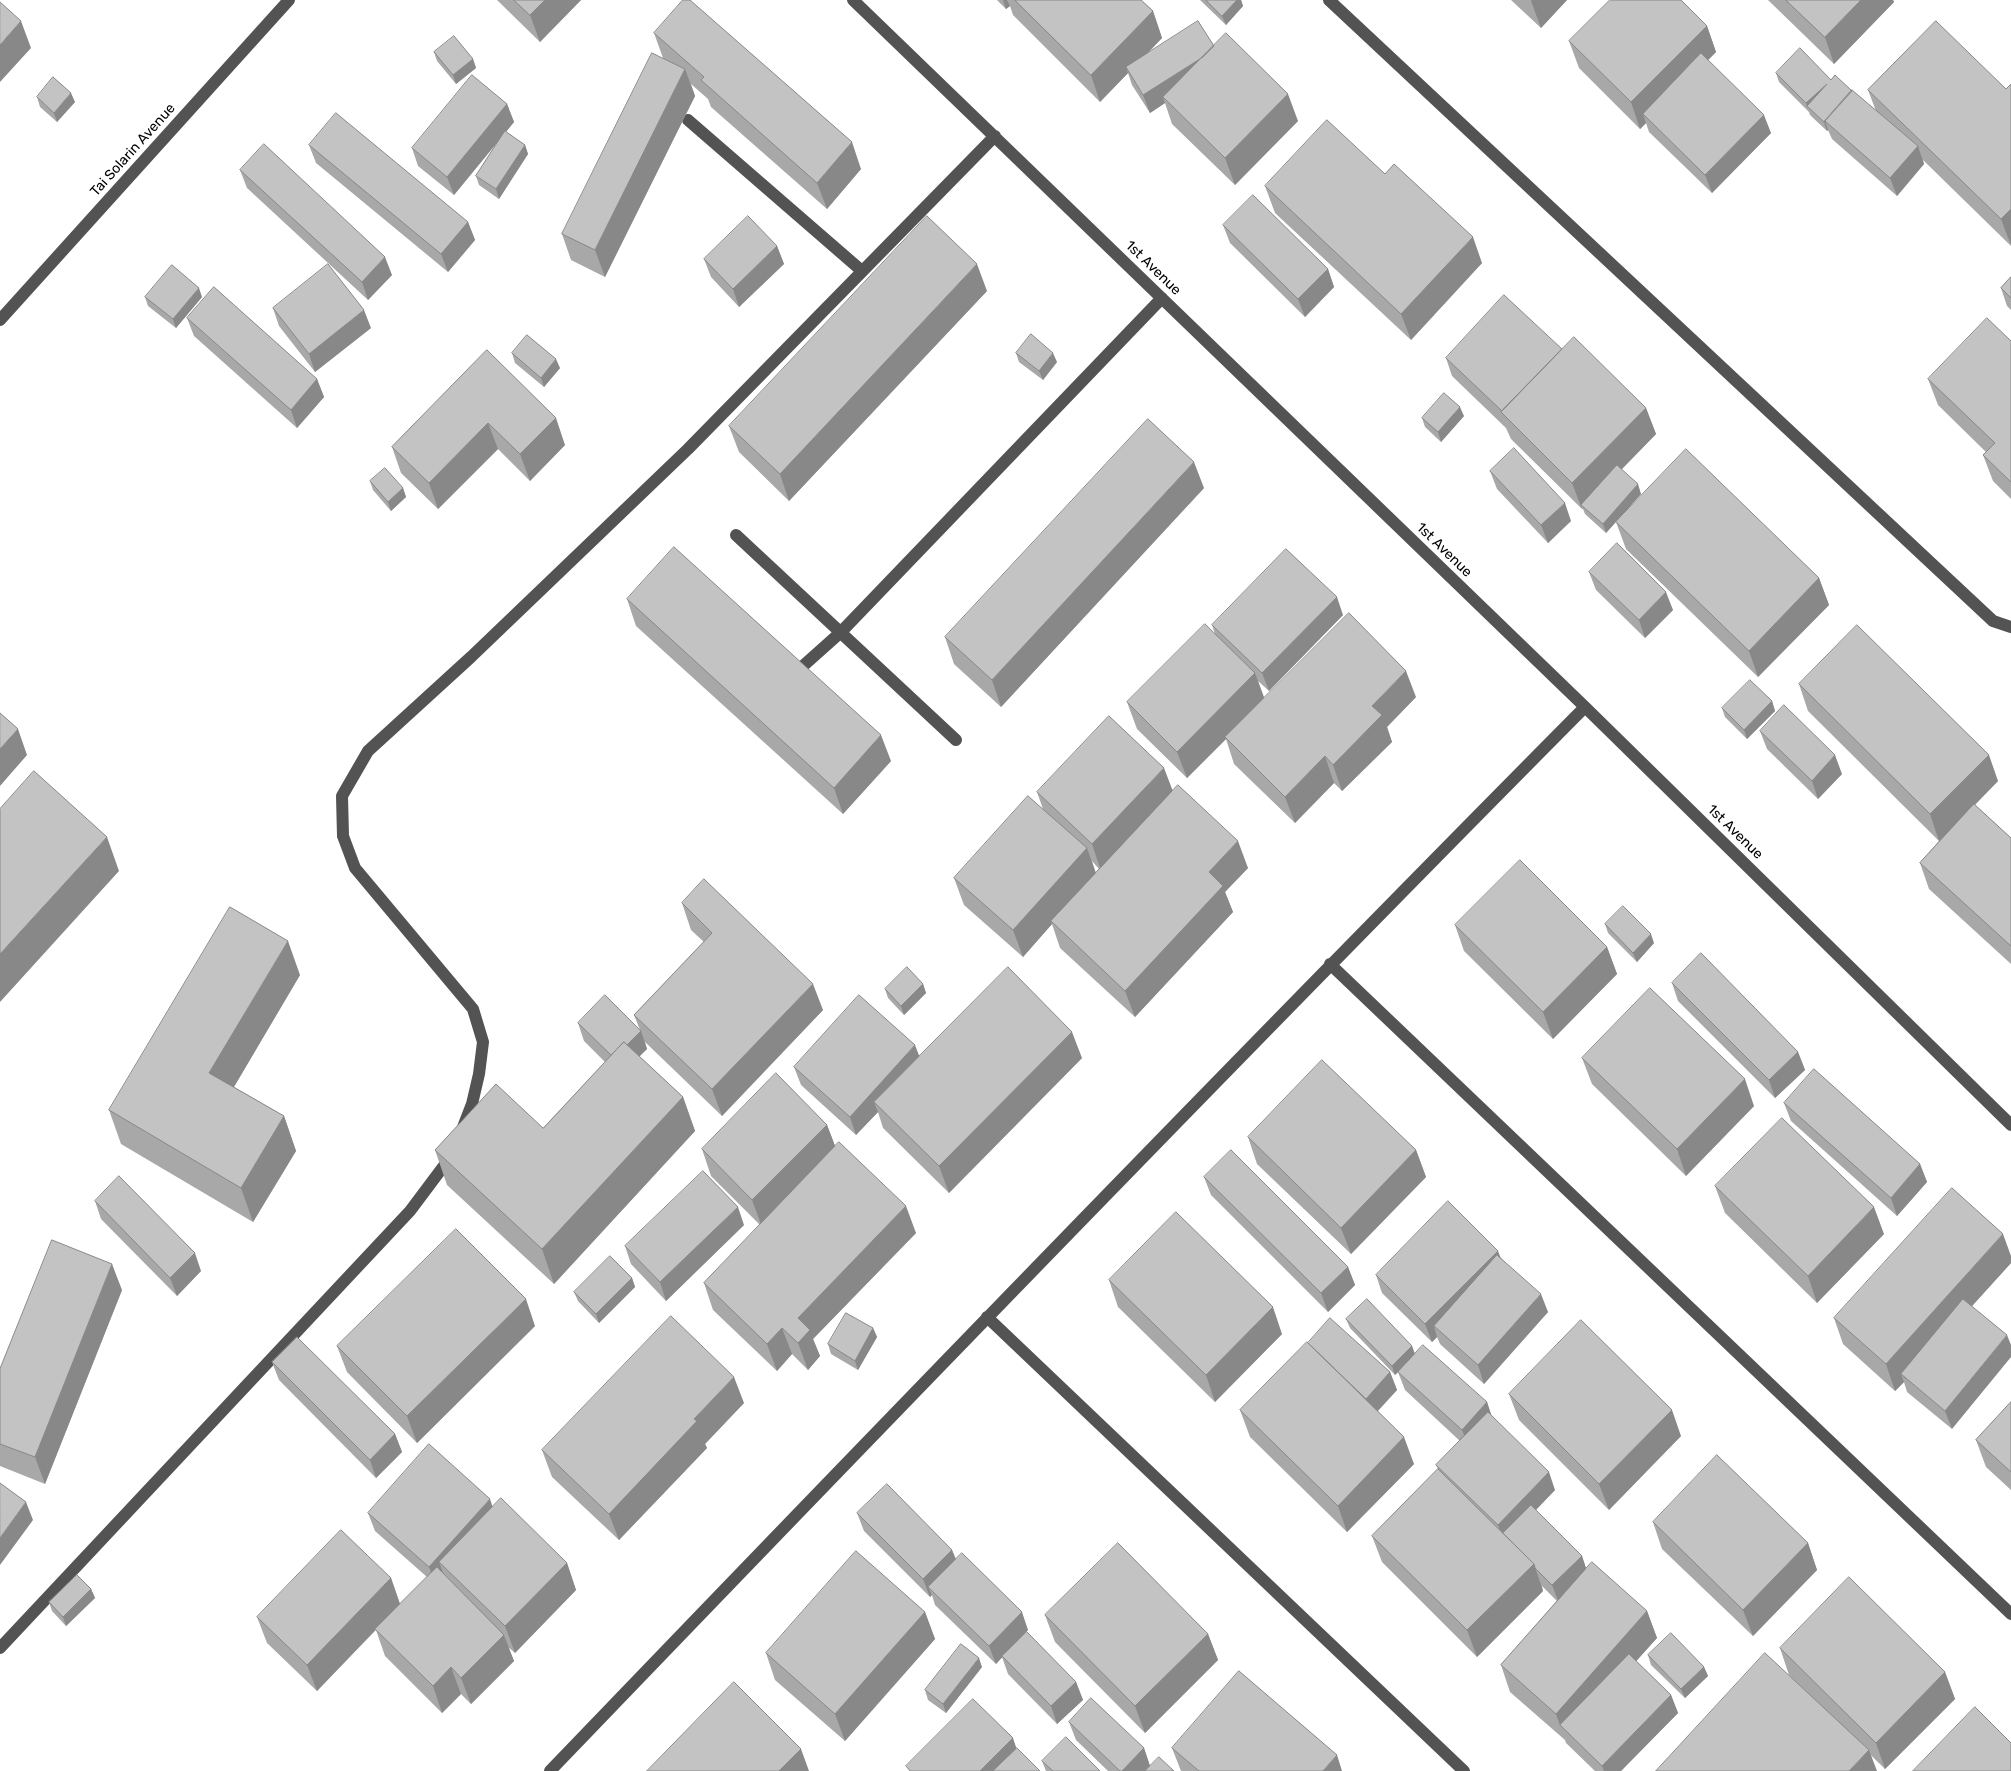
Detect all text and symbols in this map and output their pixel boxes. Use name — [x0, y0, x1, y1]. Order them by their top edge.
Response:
street label: Tai Solarin Avenue — [87, 100, 179, 200]
street label: 1st Avenue — [1122, 237, 1184, 299]
street label: 1st Avenue — [1413, 519, 1475, 581]
street label: 1st Avenue — [1704, 801, 1766, 863]

